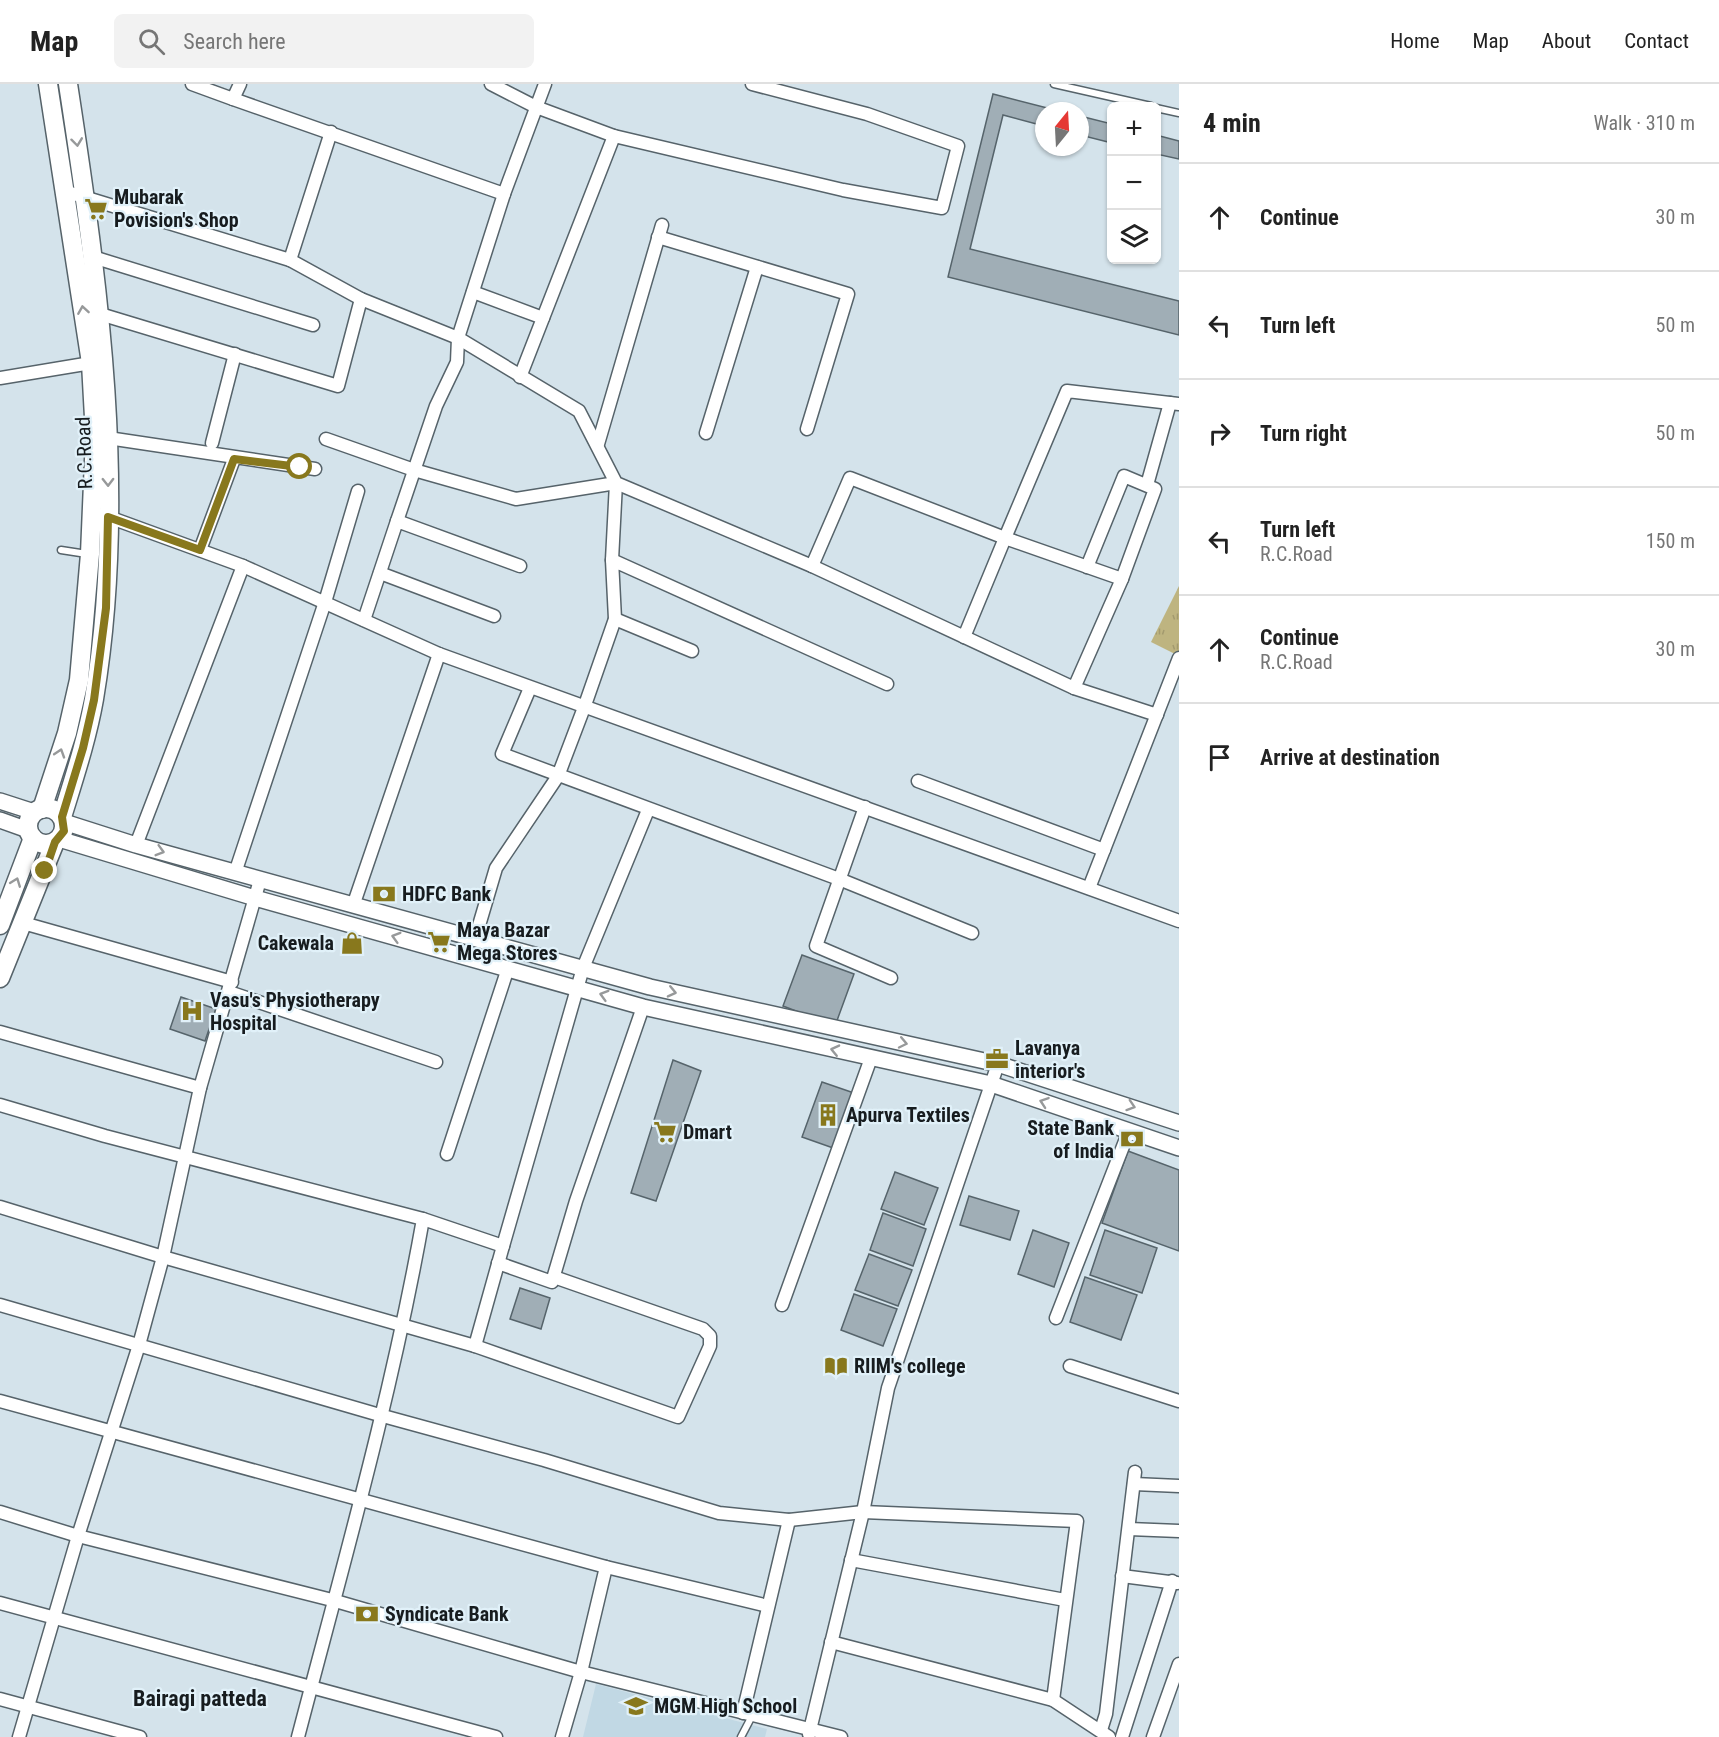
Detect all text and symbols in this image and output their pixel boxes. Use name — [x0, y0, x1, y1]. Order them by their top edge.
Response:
search box — [114, 14, 534, 68]
text: Map — [30, 25, 78, 58]
icon: search — [135, 25, 168, 58]
text: Search here — [183, 29, 286, 54]
text: Home — [1390, 29, 1440, 53]
text: Map — [1473, 29, 1509, 53]
text: About — [1542, 29, 1591, 53]
text: Contact — [1624, 29, 1689, 53]
north arrow — [1035, 102, 1089, 156]
map controls — [1107, 102, 1161, 264]
button: + — [1107, 102, 1161, 156]
text: 4 min — [1203, 108, 1261, 138]
text: Walk · 310 m — [1594, 111, 1695, 135]
one-way arrow — [70, 137, 82, 146]
button: − — [1107, 156, 1161, 210]
place label: Mubarak Povision's Shop — [114, 185, 239, 232]
supermarket icon: Mubarak Povision's Shop — [83, 196, 109, 222]
icon: ahead — [1203, 201, 1236, 234]
text: Continue — [1260, 205, 1339, 230]
text: 30 m — [1656, 205, 1695, 229]
button: layers — [1107, 210, 1161, 264]
one-way arrow — [77, 306, 89, 315]
icon: left — [1203, 309, 1236, 342]
text: Turn left — [1260, 313, 1335, 338]
text: 50 m — [1656, 313, 1695, 337]
street label: R.C.Road — [71, 416, 97, 490]
icon: right — [1203, 417, 1236, 450]
text: Turn right — [1260, 421, 1347, 446]
text: 50 m — [1656, 421, 1695, 445]
route start — [286, 453, 312, 479]
one-way arrow — [102, 478, 114, 487]
text: Turn left — [1260, 517, 1335, 542]
icon: left — [1203, 525, 1236, 558]
text: 150 m — [1646, 529, 1695, 553]
text: R.C.Road — [1260, 542, 1333, 566]
text: Continue — [1260, 625, 1339, 650]
icon: ahead — [1203, 633, 1236, 666]
text: 30 m — [1656, 637, 1695, 661]
text: R.C.Road — [1260, 650, 1333, 674]
icon: arrive — [1203, 741, 1236, 774]
text: Arrive at destination — [1260, 745, 1440, 770]
one-way arrow — [53, 748, 65, 759]
one-way arrow — [154, 844, 164, 857]
route end — [31, 857, 57, 883]
one-way arrow — [9, 877, 22, 888]
bank icon: HDFC Bank — [371, 881, 397, 907]
place label: HDFC Bank — [402, 882, 492, 906]
place label: Maya Bazar Mega Stores — [457, 918, 558, 965]
supermarket icon: Maya Bazar Mega Stores — [426, 929, 452, 955]
shop icon: Cakewala — [339, 930, 365, 956]
place label: Cakewala — [258, 931, 334, 955]
one-way arrow — [391, 932, 402, 944]
one-way arrow — [666, 985, 676, 998]
place label: Vasu's Physiotherapy Hospital — [210, 988, 380, 1035]
one-way arrow — [599, 990, 610, 1002]
hospital icon: Vasu's Physiotherapy Hospital — [179, 998, 205, 1024]
one-way arrow — [898, 1036, 908, 1049]
place label: Lavanya interior's — [1015, 1036, 1085, 1083]
one-way arrow — [830, 1044, 840, 1057]
office icon: Lavanya interior's — [984, 1046, 1010, 1072]
one-way arrow — [1039, 1097, 1050, 1110]
one-way arrow — [1125, 1099, 1136, 1111]
building icon: Apurva Textiles — [815, 1102, 841, 1128]
place label: Apurva Textiles — [846, 1103, 970, 1127]
place label: State Bank of India — [1027, 1116, 1114, 1163]
supermarket icon: Dmart — [652, 1119, 678, 1145]
place label: Dmart — [683, 1120, 732, 1144]
bank icon: State Bank of India — [1119, 1126, 1145, 1152]
library icon: RIIM's college — [823, 1353, 849, 1379]
place label: RIIM's college — [854, 1354, 966, 1378]
bank icon: Syndicate Bank — [354, 1601, 380, 1627]
place label: Syndicate Bank — [385, 1602, 509, 1626]
district label: Bairagi patteda — [133, 1686, 267, 1711]
school or university icon: MGM High School — [623, 1693, 649, 1719]
place label: MGM High School — [654, 1694, 797, 1718]

